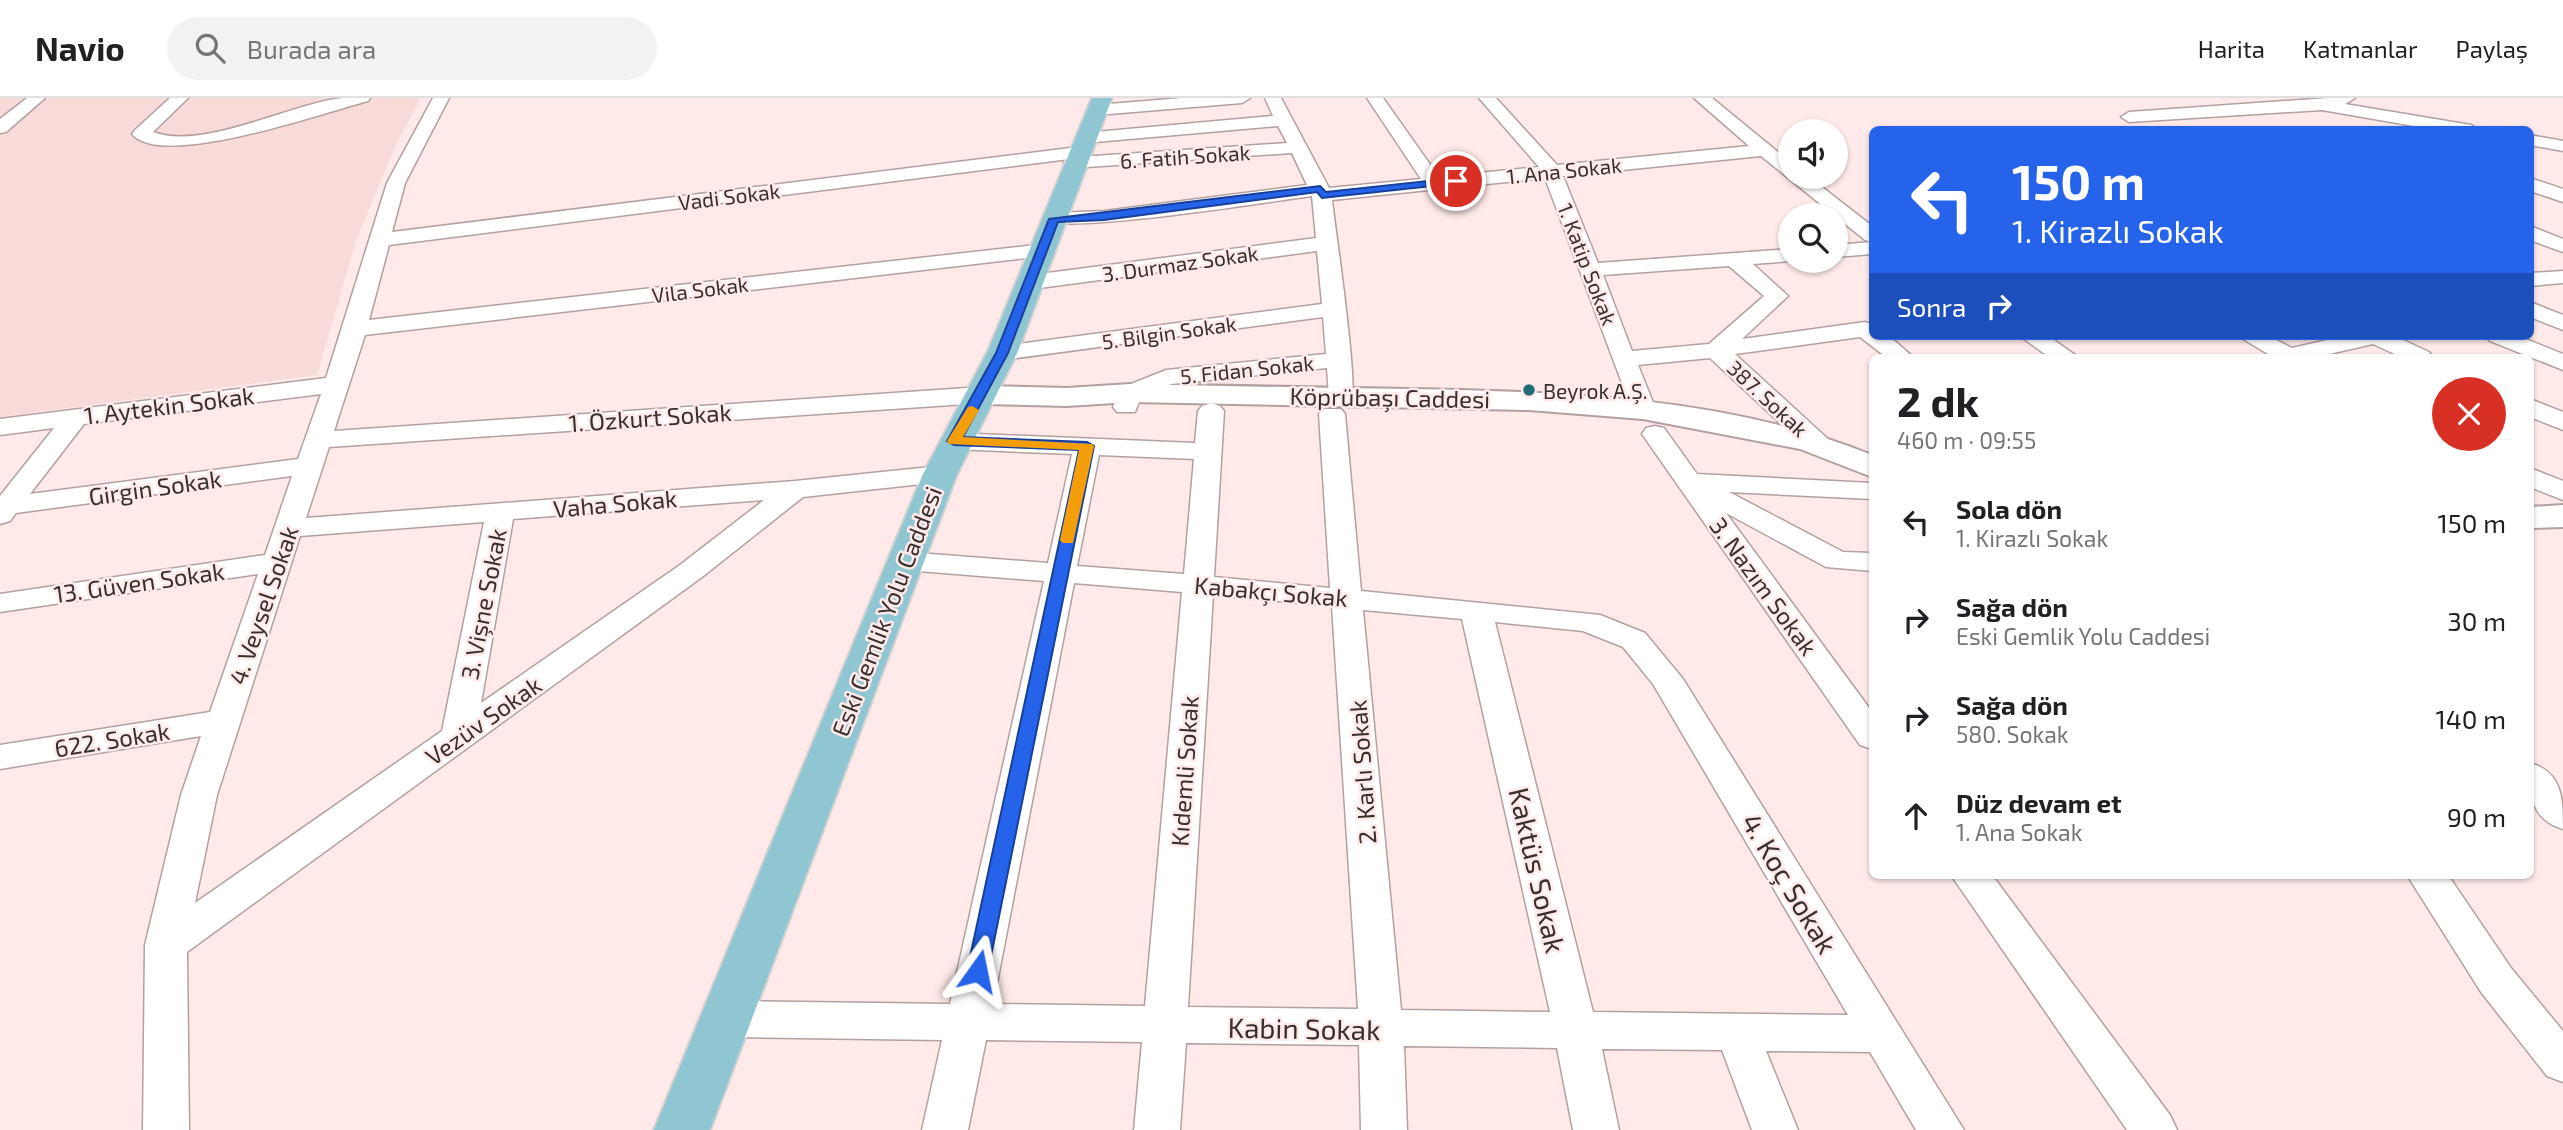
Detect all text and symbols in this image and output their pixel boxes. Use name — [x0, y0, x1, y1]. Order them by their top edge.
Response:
search box — [167, 17, 657, 80]
text: Navio — [35, 28, 125, 68]
icon: search — [191, 29, 229, 67]
text: Burada ara — [247, 33, 376, 64]
text: Harita — [2198, 34, 2265, 63]
text: Katmanlar — [2303, 34, 2418, 63]
text: Paylaş — [2456, 34, 2528, 63]
map controls — [1778, 119, 1848, 273]
button: sound — [1778, 119, 1848, 189]
street label: 6. Fatih Sokak — [1119, 139, 1251, 173]
pin — [1426, 151, 1486, 211]
text: 150 m — [2012, 151, 2145, 210]
street label: 1. Ana Sokak — [1505, 152, 1623, 188]
icon: left — [1897, 154, 1988, 245]
icon: arrive — [1437, 162, 1475, 200]
street label: Vadi Sokak — [677, 177, 782, 215]
street label: 1. Katip Sokak — [1553, 200, 1623, 329]
button: search — [1778, 203, 1848, 273]
text: 1. Kirazlı Sokak — [2012, 211, 2224, 249]
street label: 3. Durmaz Sokak — [1100, 240, 1260, 286]
street label: Vila Sokak — [650, 271, 750, 307]
icon: right — [1980, 287, 2018, 325]
text: Sonra — [1897, 291, 1966, 322]
street label: 5. Bilgin Sokak — [1100, 310, 1238, 354]
street label: 5. Fidan Sokak — [1179, 350, 1315, 388]
street label: 387. Sokak — [1723, 355, 1813, 442]
text: 2 dk — [1897, 375, 1979, 425]
button: close — [2432, 377, 2506, 451]
place label: Beyrok A.Ş. — [1543, 378, 1648, 405]
street label: 1. Aytekin Sokak — [82, 380, 256, 430]
street label: Köprübaşı Caddesi — [1289, 381, 1491, 414]
marker: Beyrok A.Ş. — [1521, 382, 1537, 398]
street label: 1. Özkurt Sokak — [567, 397, 733, 437]
text: 460 m · 09:55 — [1897, 426, 2036, 454]
street label: Girgin Sokak — [87, 463, 223, 511]
street label: Eski Gemlik Yolu Caddesi — [825, 482, 947, 740]
street label: Vaha Sokak — [552, 483, 678, 523]
text: Sola dön — [1956, 493, 2062, 524]
icon: left — [1897, 503, 1935, 541]
text: 150 m — [2437, 507, 2506, 538]
street label: 3. Nazım Sokak — [1704, 511, 1824, 661]
street label: 4. Veysel Sokak — [222, 522, 304, 688]
text: 1. Kirazlı Sokak — [1956, 524, 2108, 552]
street label: 3. Vişne Sokak — [454, 526, 513, 682]
street label: 13. Güven Sokak — [52, 556, 226, 608]
street label: Kabakçı Sokak — [1193, 570, 1349, 613]
text: Sağa dön — [1956, 591, 2068, 622]
icon: right — [1897, 601, 1935, 639]
text: 30 m — [2447, 605, 2506, 636]
text: Eski Gemlik Yolu Caddesi — [1956, 622, 2210, 650]
street label: Vezüv Sokak — [419, 669, 547, 771]
text: Sağa dön — [1956, 689, 2068, 720]
street label: Kıdemli Sokak — [1164, 695, 1204, 847]
street label: 2. Karlı Sokak — [1342, 699, 1382, 845]
icon: right — [1897, 699, 1935, 737]
text: 140 m — [2435, 703, 2506, 734]
street label: 622. Sokak — [52, 716, 172, 762]
text: 580. Sokak — [1956, 720, 2069, 748]
street label: Kaktüs Sokak — [1502, 784, 1574, 956]
text: Düz devam et — [1956, 787, 2122, 818]
icon: ahead — [1897, 797, 1935, 835]
text: 90 m — [2447, 801, 2506, 832]
street label: 4. Koç Sokak — [1734, 807, 1845, 960]
text: 1. Ana Sokak — [1956, 818, 2082, 846]
position arrow — [941, 934, 1015, 1008]
street label: Kabin Sokak — [1227, 1010, 1381, 1046]

